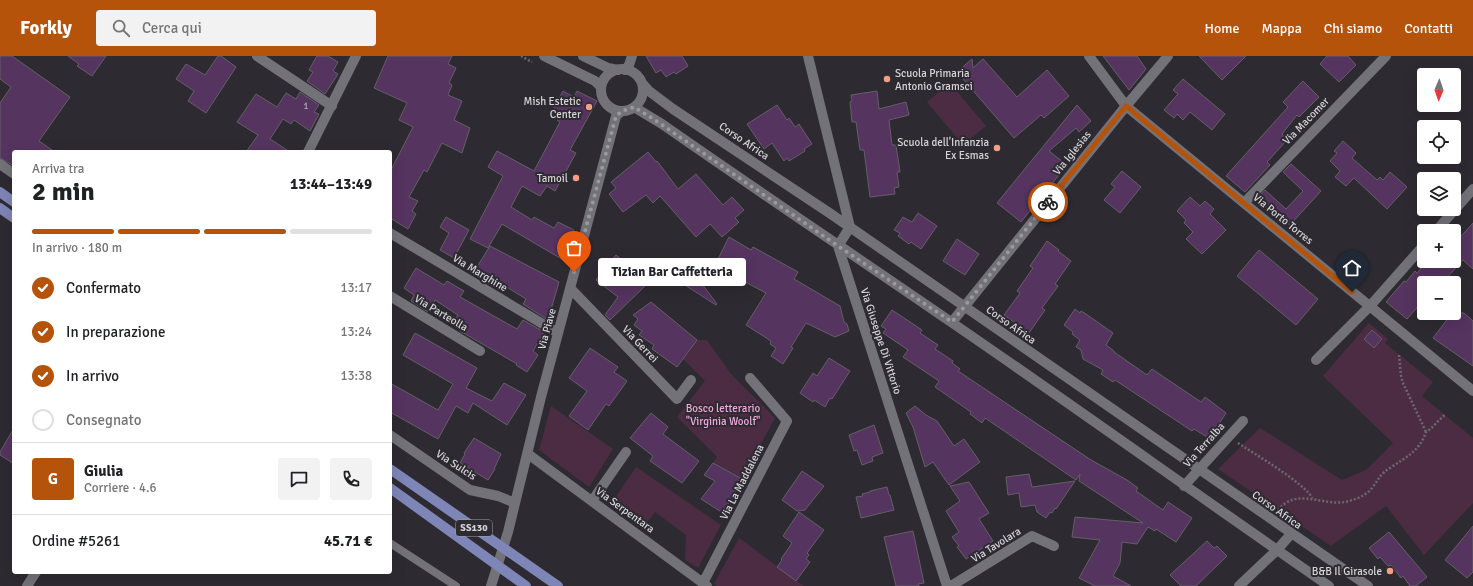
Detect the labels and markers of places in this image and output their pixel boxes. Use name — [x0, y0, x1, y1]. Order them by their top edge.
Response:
place label: Scuola Primaria Antonio Gramsci — [895, 67, 973, 93]
marker: Scuola Primaria Antonio Gramsci — [882, 74, 892, 84]
place label: Mish Estetic Center — [524, 95, 581, 121]
marker: Mish Estetic Center — [584, 102, 594, 112]
place label: Scuola dell'Infanzia Ex Esmas — [897, 136, 989, 162]
marker: Scuola dell'Infanzia Ex Esmas — [992, 143, 1002, 153]
place label: Tamoil — [537, 172, 568, 185]
marker: Tamoil — [571, 173, 581, 183]
pin — [557, 231, 591, 272]
pin — [1335, 251, 1369, 292]
callout: Tizian Bar Caffetteria — [598, 258, 746, 286]
place label: B&B Il Girasole — [1312, 565, 1382, 578]
marker: B&B Il Girasole — [1385, 566, 1395, 576]

